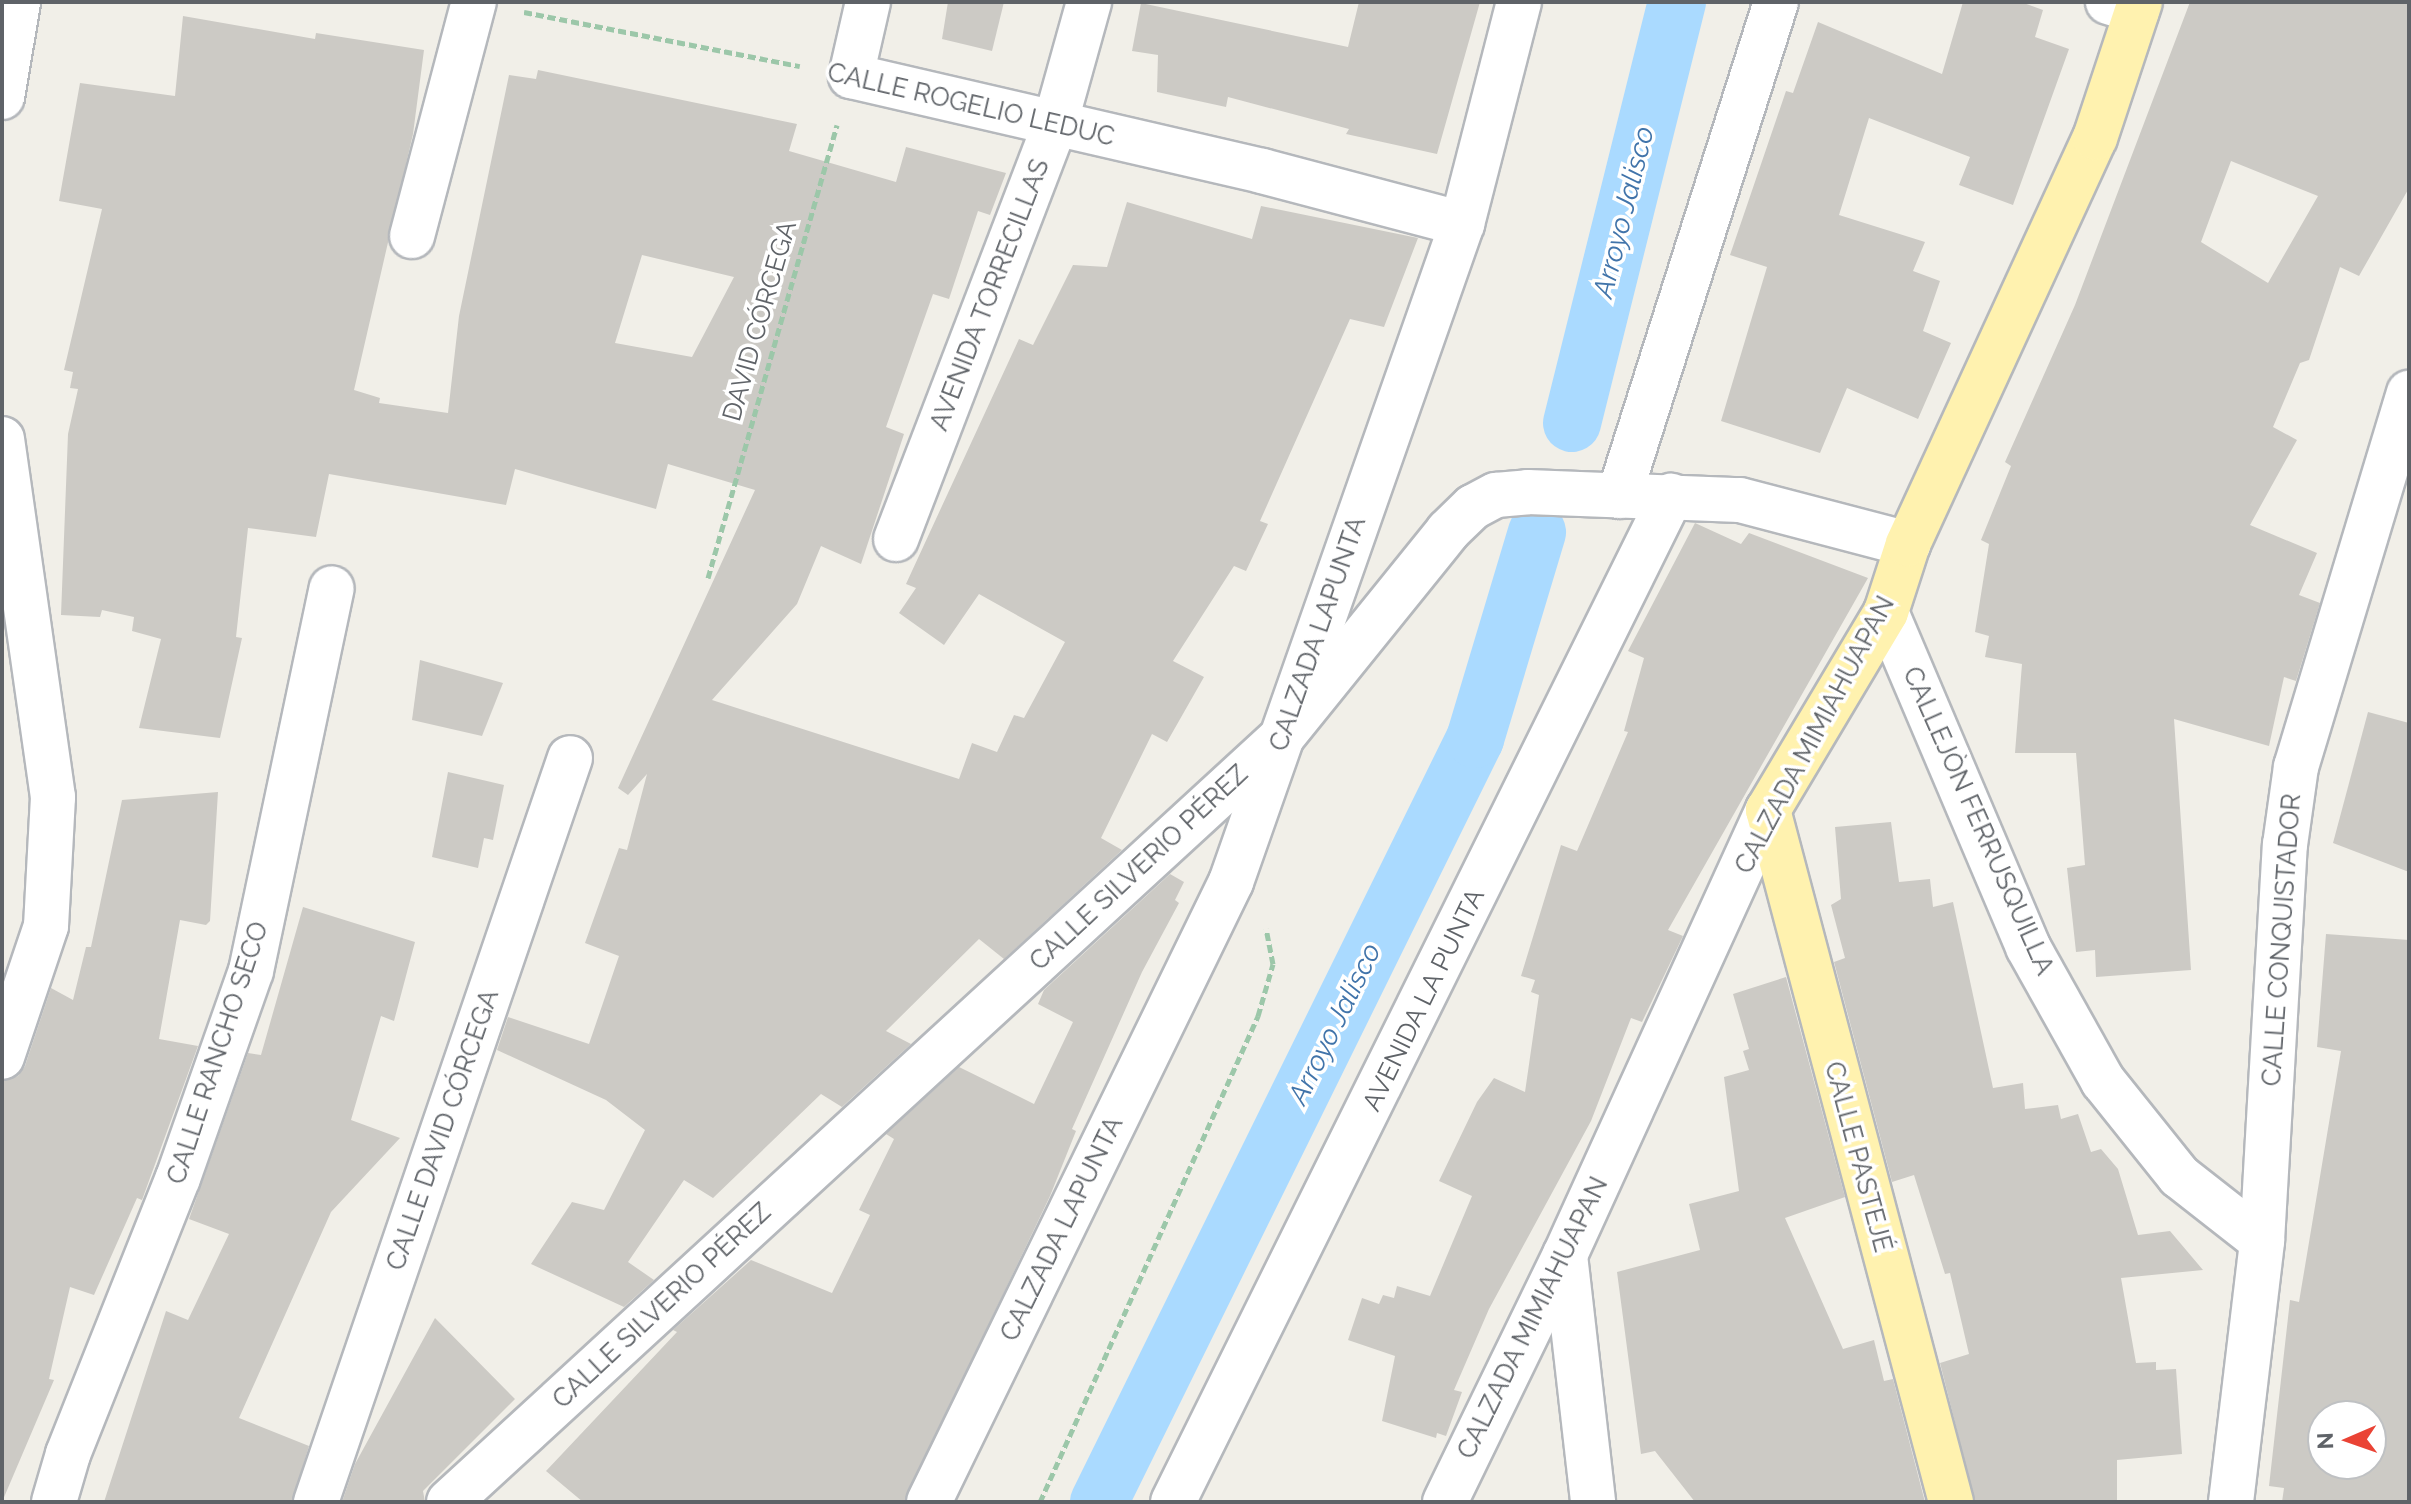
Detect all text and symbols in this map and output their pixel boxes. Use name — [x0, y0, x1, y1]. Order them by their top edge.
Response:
street label: CALLE ROGELIO LEDUC — [824, 57, 1118, 153]
water label: Arroyo Jalisco — [1586, 123, 1662, 301]
street label: AVENIDA TORRECILLAS — [923, 154, 1057, 436]
street label: DAVID CÓRCEGA — [716, 217, 804, 425]
street label: CALZADA LAPUNTA — [1263, 512, 1373, 756]
street label: CALZADA MIMIAHUAPAN — [1728, 591, 1902, 879]
street label: CALLEJÒN FERRUSQUILLA — [1896, 662, 2060, 980]
street label: CALLE SILVERIO PÉREZ — [1023, 759, 1255, 977]
street label: CALLE CONQUISTADOR — [2256, 793, 2308, 1087]
street label: AVENIDA LA PUNTA — [1356, 883, 1492, 1117]
street label: CALLE RANCHO SECO — [161, 918, 275, 1188]
water label: Arroyo Jalisco — [1281, 938, 1389, 1110]
street label: CALLE DAVID CÓRCEGA — [380, 986, 506, 1274]
street label: CALLE PASTEJÉ — [1818, 1058, 1898, 1256]
street label: CALZADA LAPUNTA — [994, 1111, 1130, 1347]
street label: CALZADA MIMIAHUAPAN — [1451, 1172, 1615, 1464]
street label: CALLE SILVERIO PÉREZ — [546, 1197, 778, 1415]
north arrow — [2307, 1400, 2387, 1480]
text: N — [2312, 1432, 2338, 1450]

